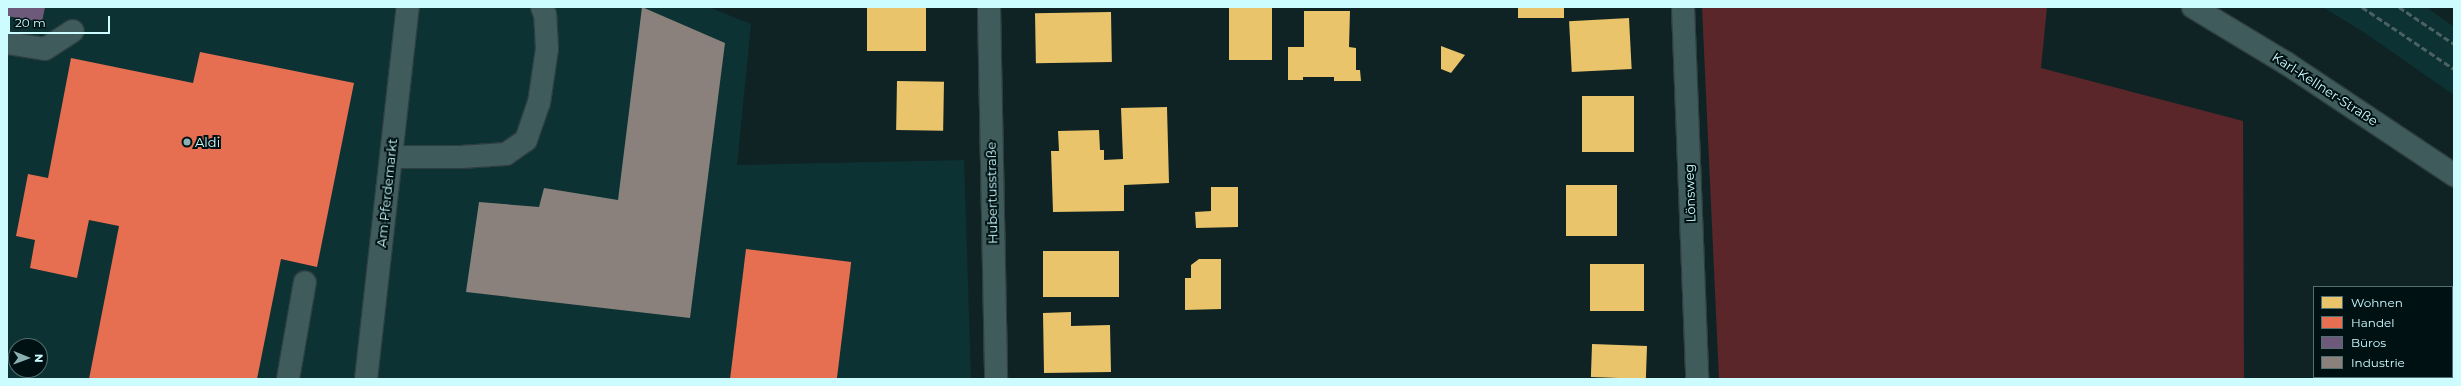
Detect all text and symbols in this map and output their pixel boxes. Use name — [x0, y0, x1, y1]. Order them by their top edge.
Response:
scale bar — [10, 8, 112, 34]
text: 20 m — [15, 15, 46, 30]
street label: Karl-Kellner-Straße — [2269, 49, 2381, 129]
place label: Aldi — [195, 134, 220, 150]
marker: Aldi — [182, 137, 192, 147]
street label: Am Pferdemarkt — [374, 138, 400, 248]
street label: Hubertusstraße — [983, 142, 1001, 244]
street label: Lönsweg — [1681, 163, 1699, 223]
legend — [2313, 286, 2453, 378]
text: Wohnen — [2351, 295, 2403, 310]
text: Handel — [2351, 315, 2395, 330]
text: Büros — [2351, 335, 2386, 350]
north arrow — [8, 338, 48, 378]
text: N — [32, 354, 46, 363]
text: Industrie — [2351, 355, 2405, 370]

